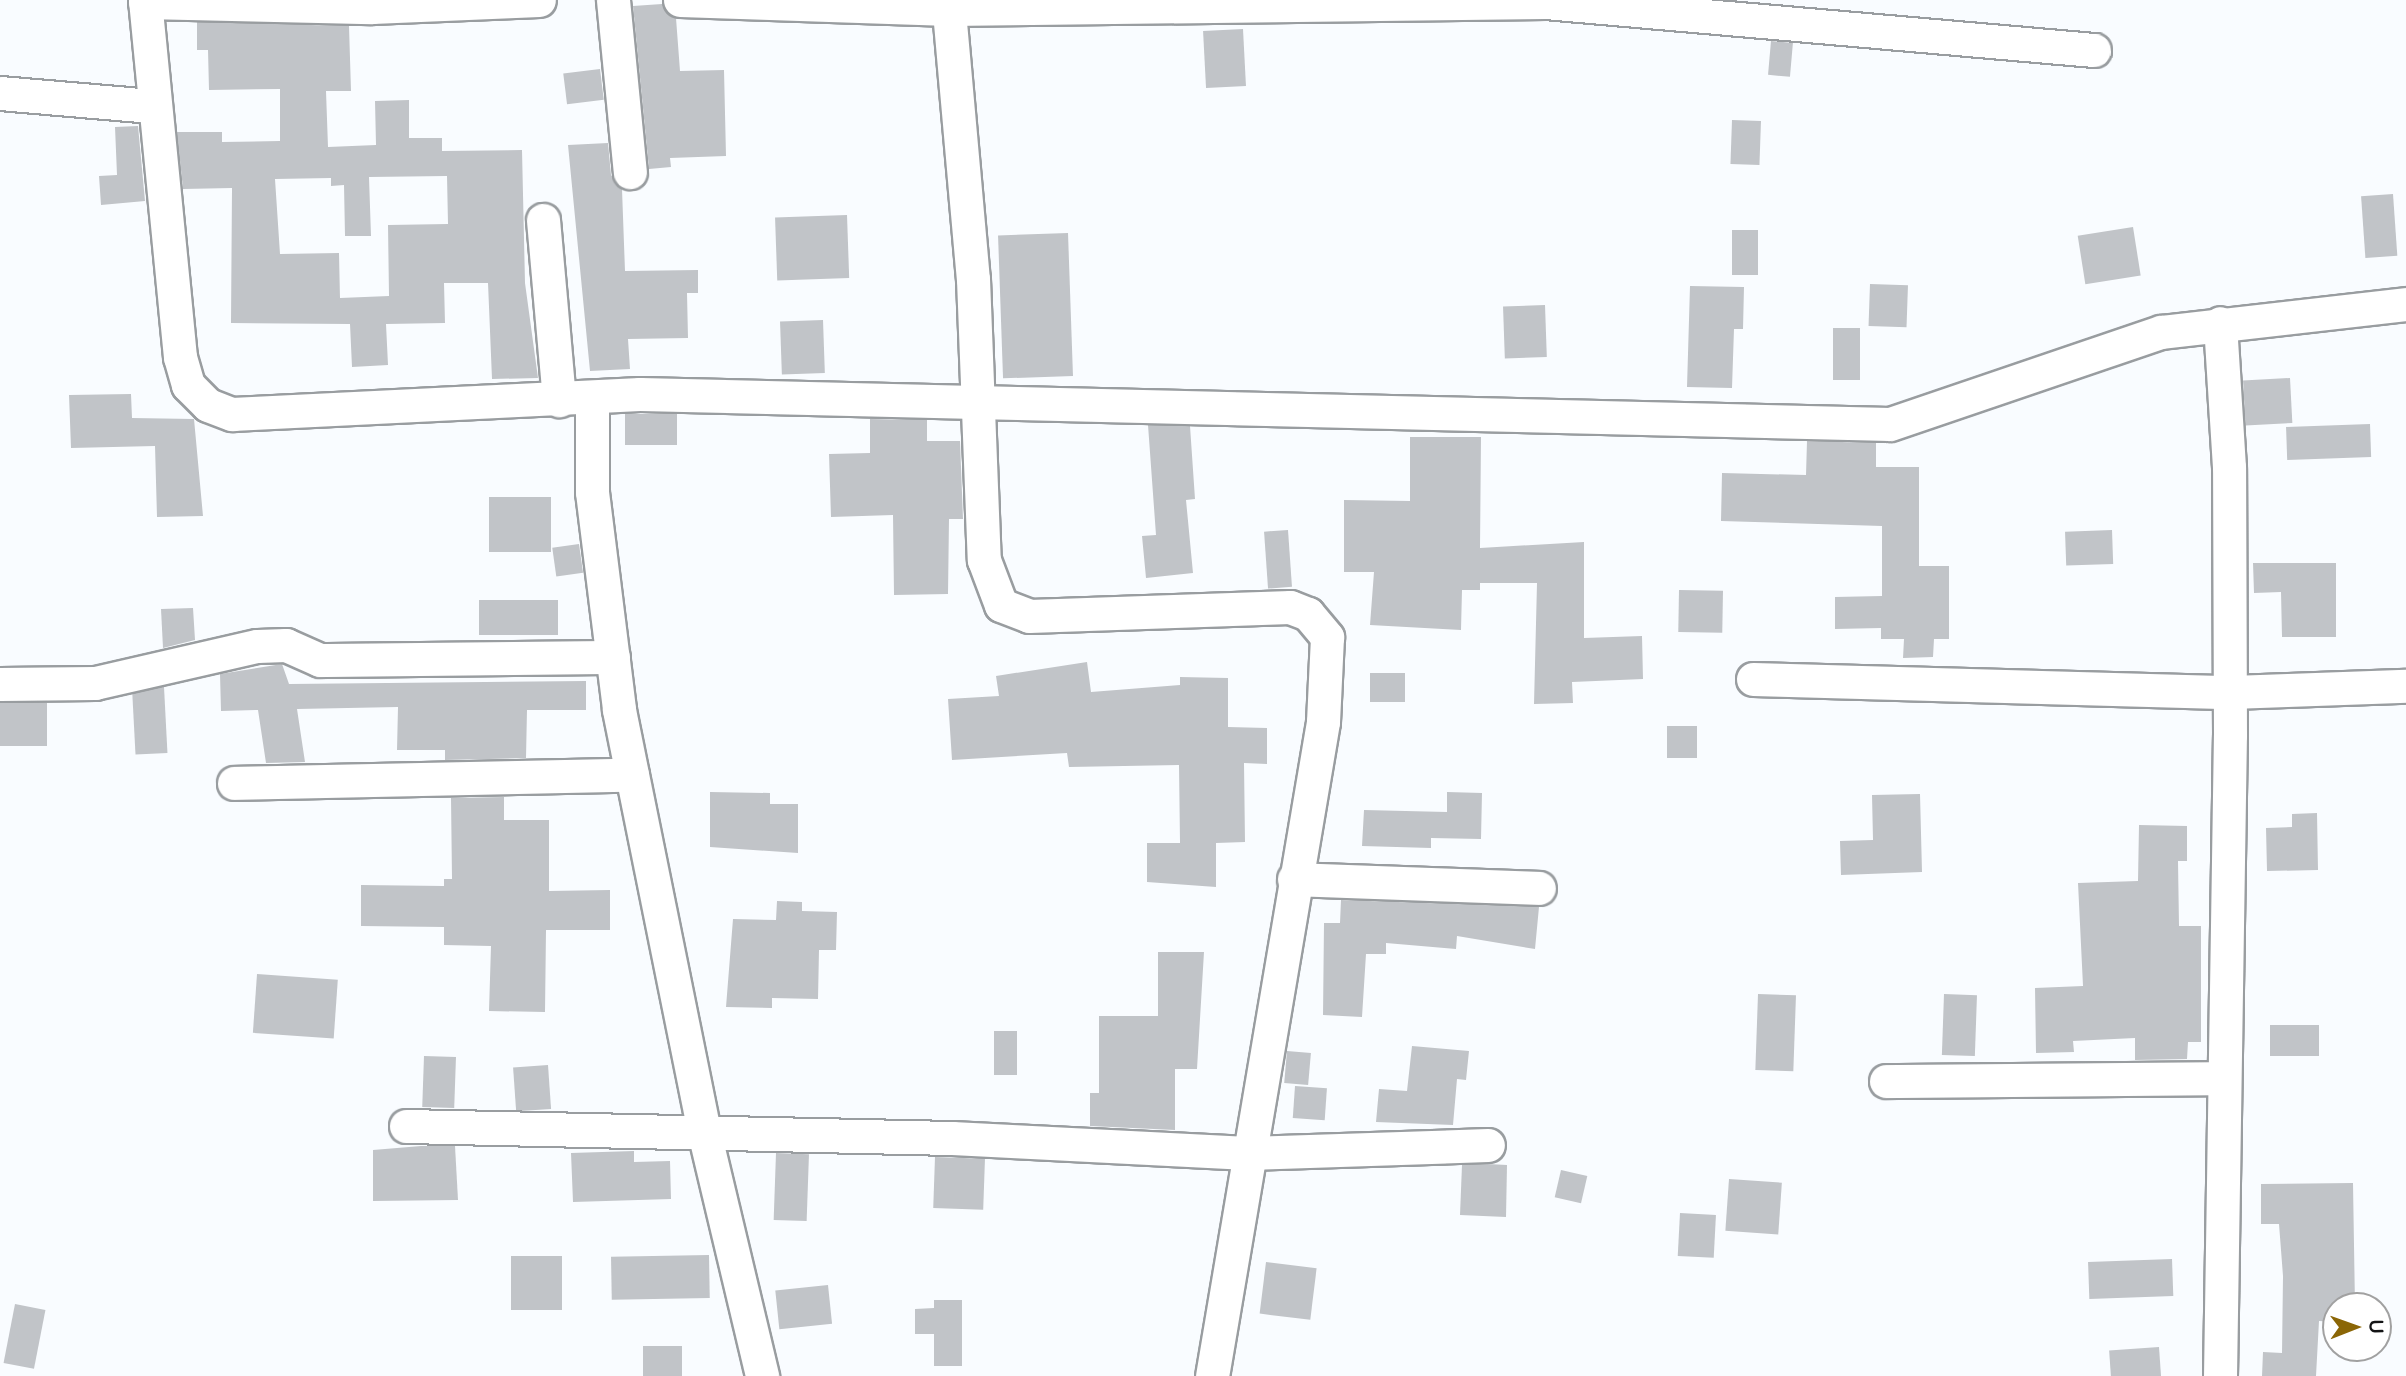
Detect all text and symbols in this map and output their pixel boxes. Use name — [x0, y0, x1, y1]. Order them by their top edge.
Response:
north arrow — [2322, 1292, 2392, 1362]
text: U — [2365, 1319, 2387, 1334]

